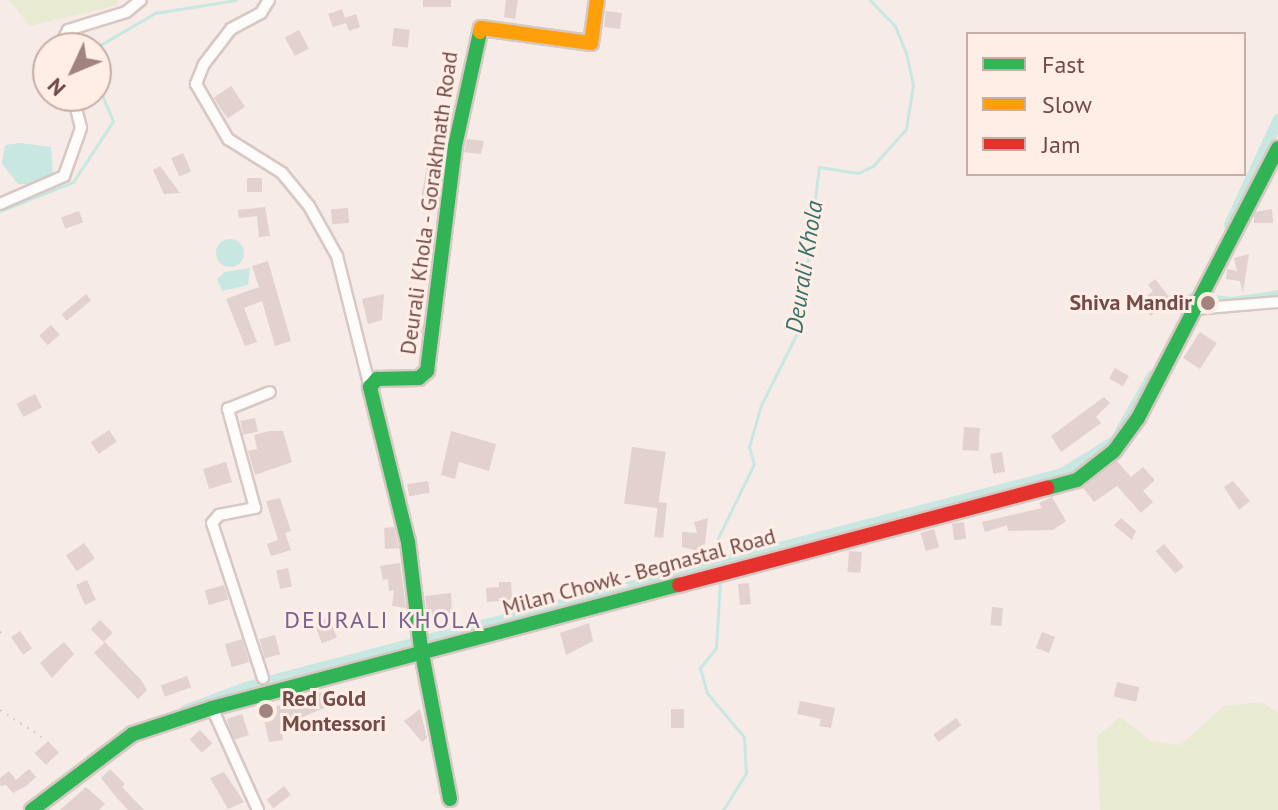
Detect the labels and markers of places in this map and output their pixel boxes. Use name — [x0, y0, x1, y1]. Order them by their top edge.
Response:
place label: Shiva Mandir — [1069, 290, 1192, 316]
marker: Shiva Mandir — [1199, 294, 1217, 312]
place label: Red Gold Montessori — [282, 685, 386, 736]
marker: Red Gold Montessori — [257, 702, 275, 720]

